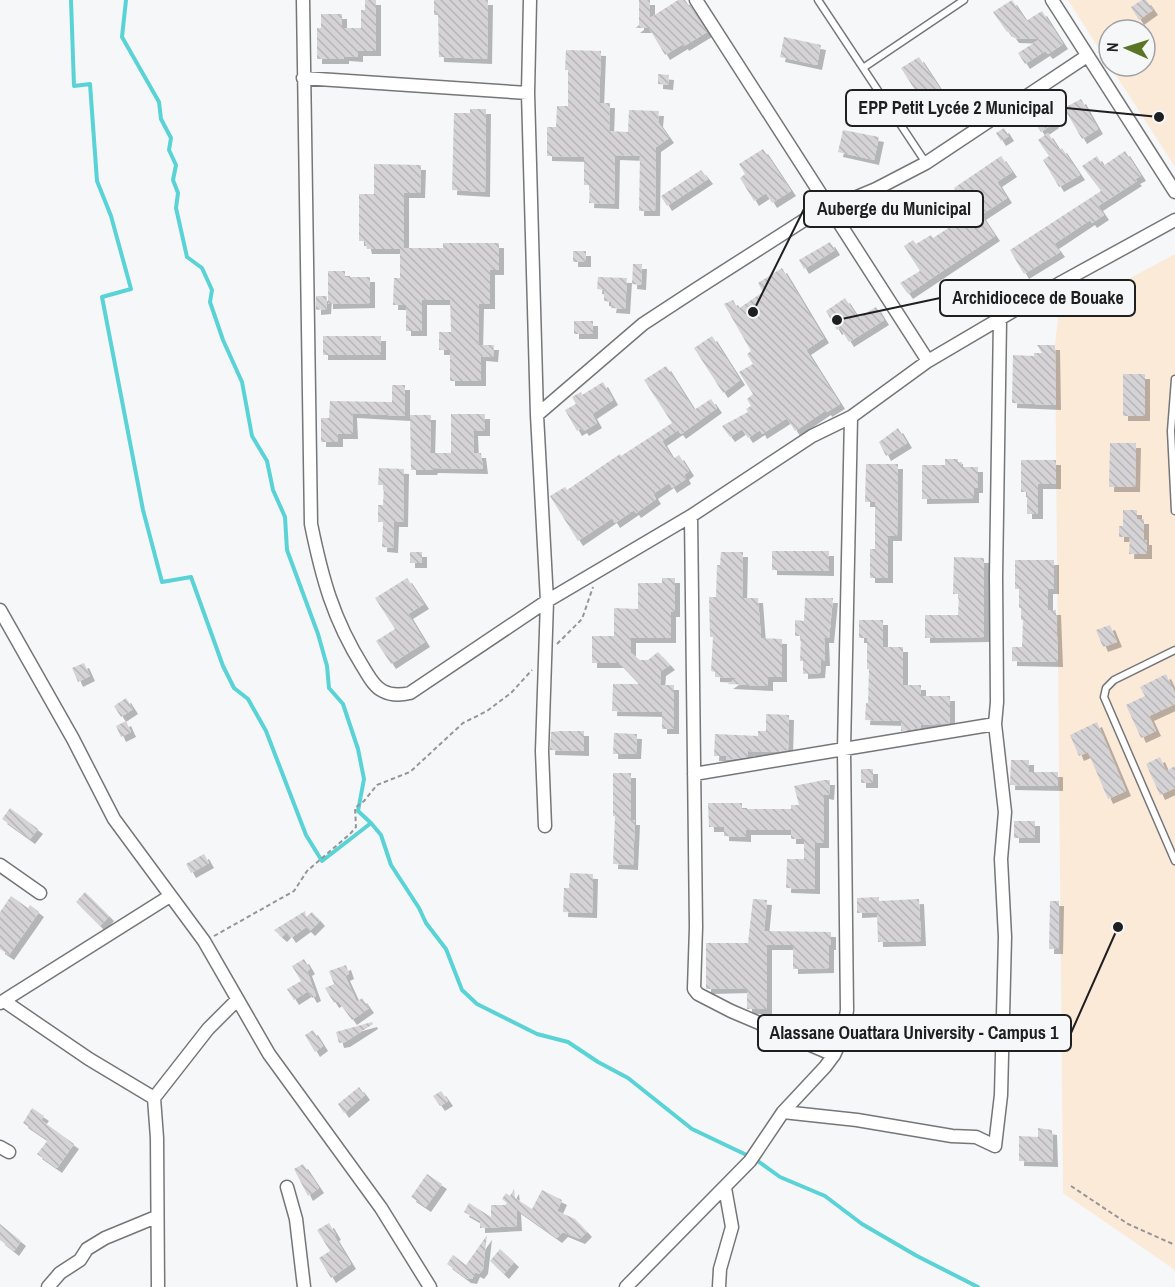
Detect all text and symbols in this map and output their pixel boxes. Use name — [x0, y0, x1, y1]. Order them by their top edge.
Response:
north arrow — [1097, 18, 1157, 78]
text: N — [1101, 42, 1123, 53]
callout: EPP Petit Lycée 2 Municipal — [846, 90, 1066, 126]
text: EPP Petit Lycée 2 Municipal — [858, 95, 1054, 120]
callout: Auberge du Municipal — [804, 191, 983, 227]
text: Auberge du Municipal — [817, 196, 971, 221]
callout: Archidiocece de Bouake — [940, 280, 1135, 316]
text: Archidiocece de Bouake — [952, 285, 1124, 310]
callout: Alassane Ouattara University - Campus 1 — [758, 1015, 1071, 1051]
text: Alassane Ouattara University - Campus 1 — [770, 1020, 1059, 1045]

